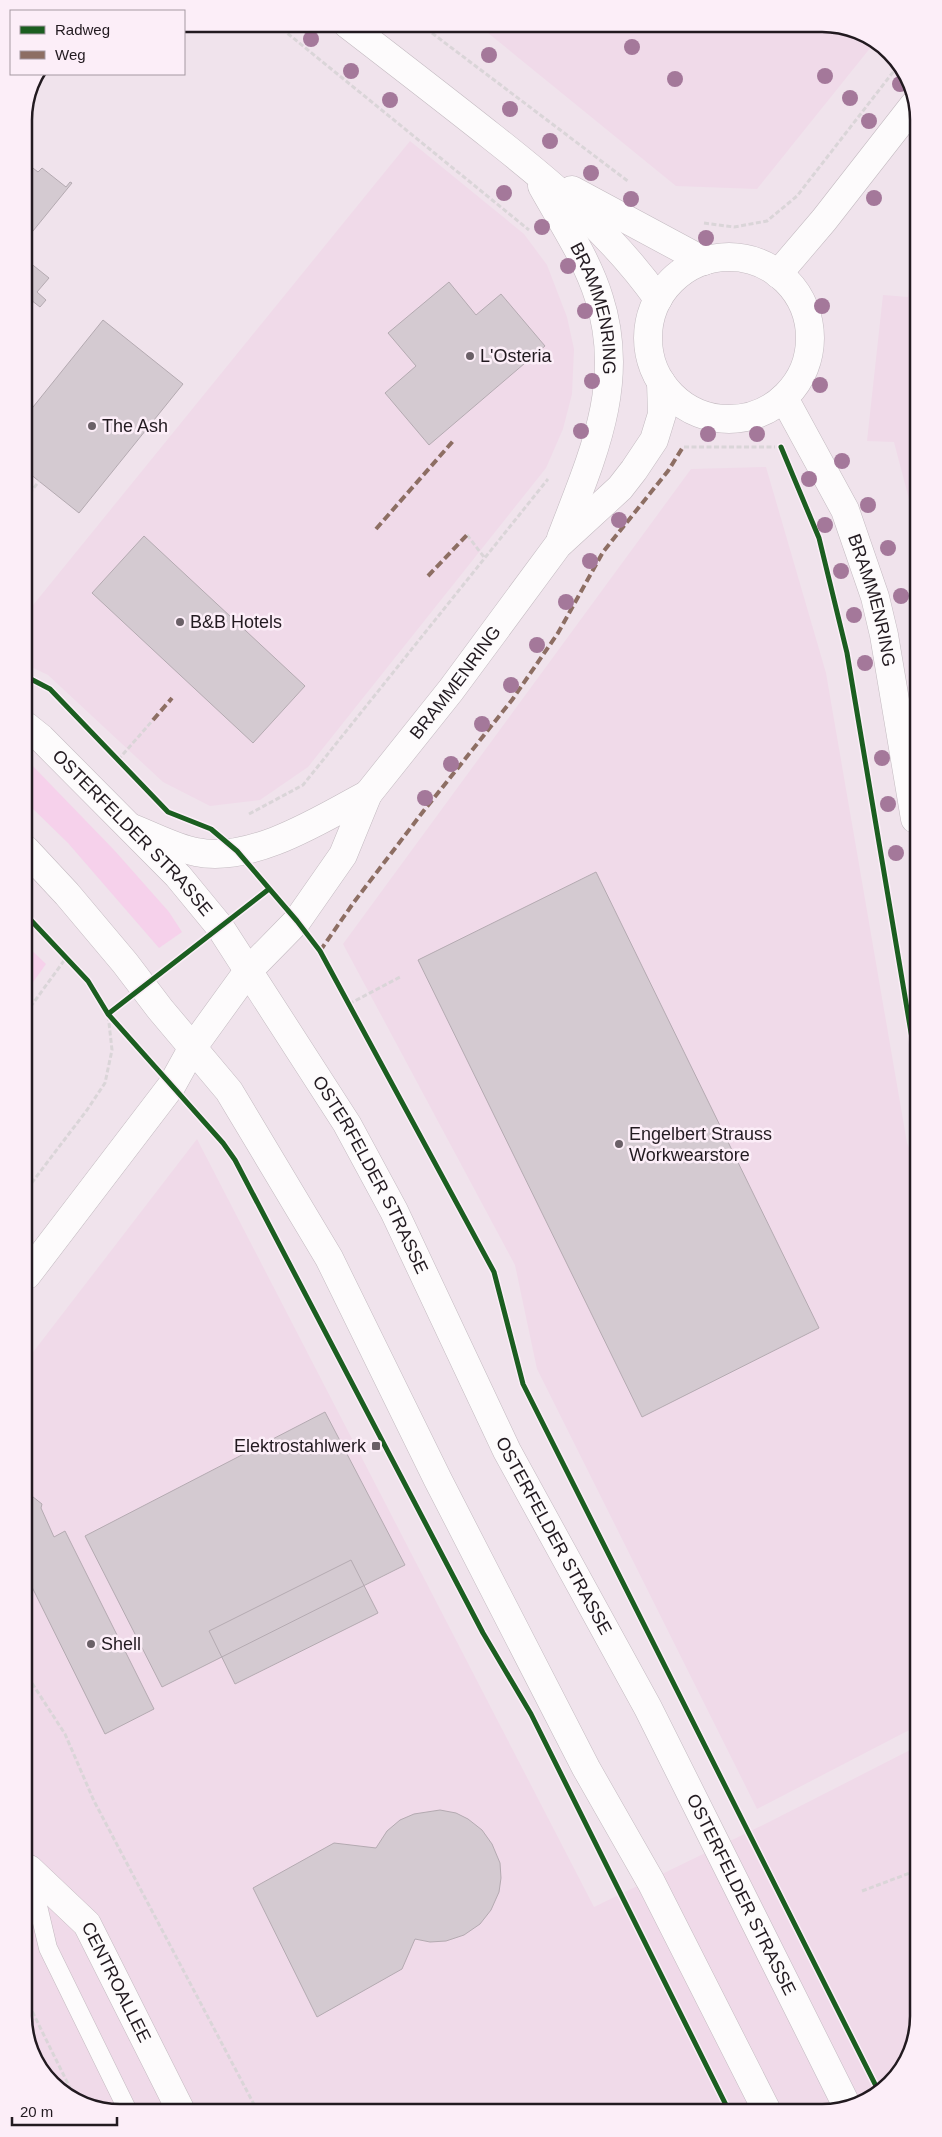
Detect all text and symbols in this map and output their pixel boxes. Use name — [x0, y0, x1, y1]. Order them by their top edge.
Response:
legend — [10, 10, 185, 75]
text: Radweg — [55, 21, 110, 38]
text: Weg — [55, 46, 86, 63]
street label: BRAMMENRING — [566, 239, 619, 375]
place label: L'Osteria — [480, 346, 552, 366]
marker: L'Osteria — [464, 350, 476, 362]
place label: The Ash — [102, 416, 168, 436]
marker: The Ash — [86, 420, 98, 432]
street label: BRAMMENRING — [844, 531, 899, 668]
place label: B&B Hotels — [190, 612, 282, 632]
marker: B&B Hotels — [174, 616, 186, 628]
street label: BRAMMENRING — [406, 622, 505, 743]
street label: OSTERFELDER STRASSE — [48, 746, 217, 920]
street label: OSTERFELDER STRASSE — [309, 1072, 432, 1277]
place label: Engelbert Strauss Workwearstore — [629, 1124, 772, 1165]
marker: Engelbert Strauss Workwearstore — [613, 1138, 625, 1150]
street label: OSTERFELDER STRASSE — [492, 1434, 616, 1638]
place label: Elektrostahlwerk — [234, 1436, 367, 1456]
marker: Elektrostahlwerk — [370, 1440, 382, 1452]
place label: Shell — [101, 1634, 141, 1654]
marker: Shell — [85, 1638, 97, 1650]
street label: OSTERFELDER STRASSE — [683, 1791, 800, 1998]
street label: CENTROALLEE — [78, 1919, 155, 2046]
scale bar — [12, 2094, 118, 2126]
text: 20 m — [20, 2103, 53, 2120]

